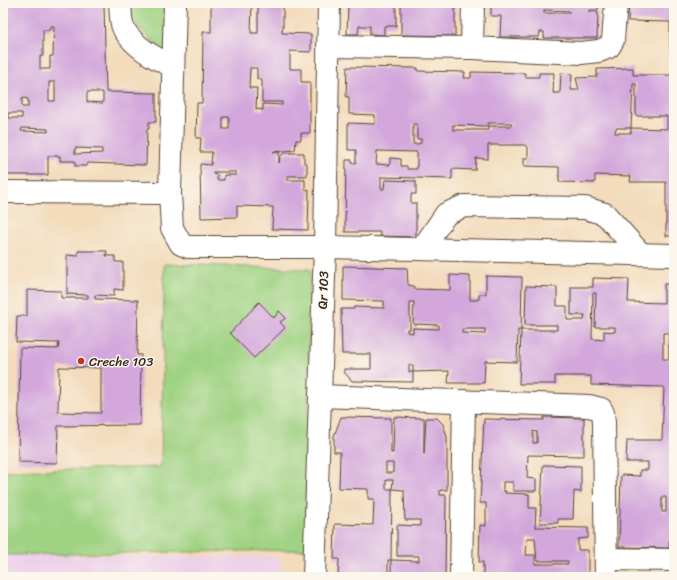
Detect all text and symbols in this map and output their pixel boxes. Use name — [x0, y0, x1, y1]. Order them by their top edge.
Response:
street label: Qr 103 — [311, 271, 335, 309]
place label: Creche 103 — [89, 350, 153, 373]
marker: Creche 103 — [76, 356, 86, 366]

